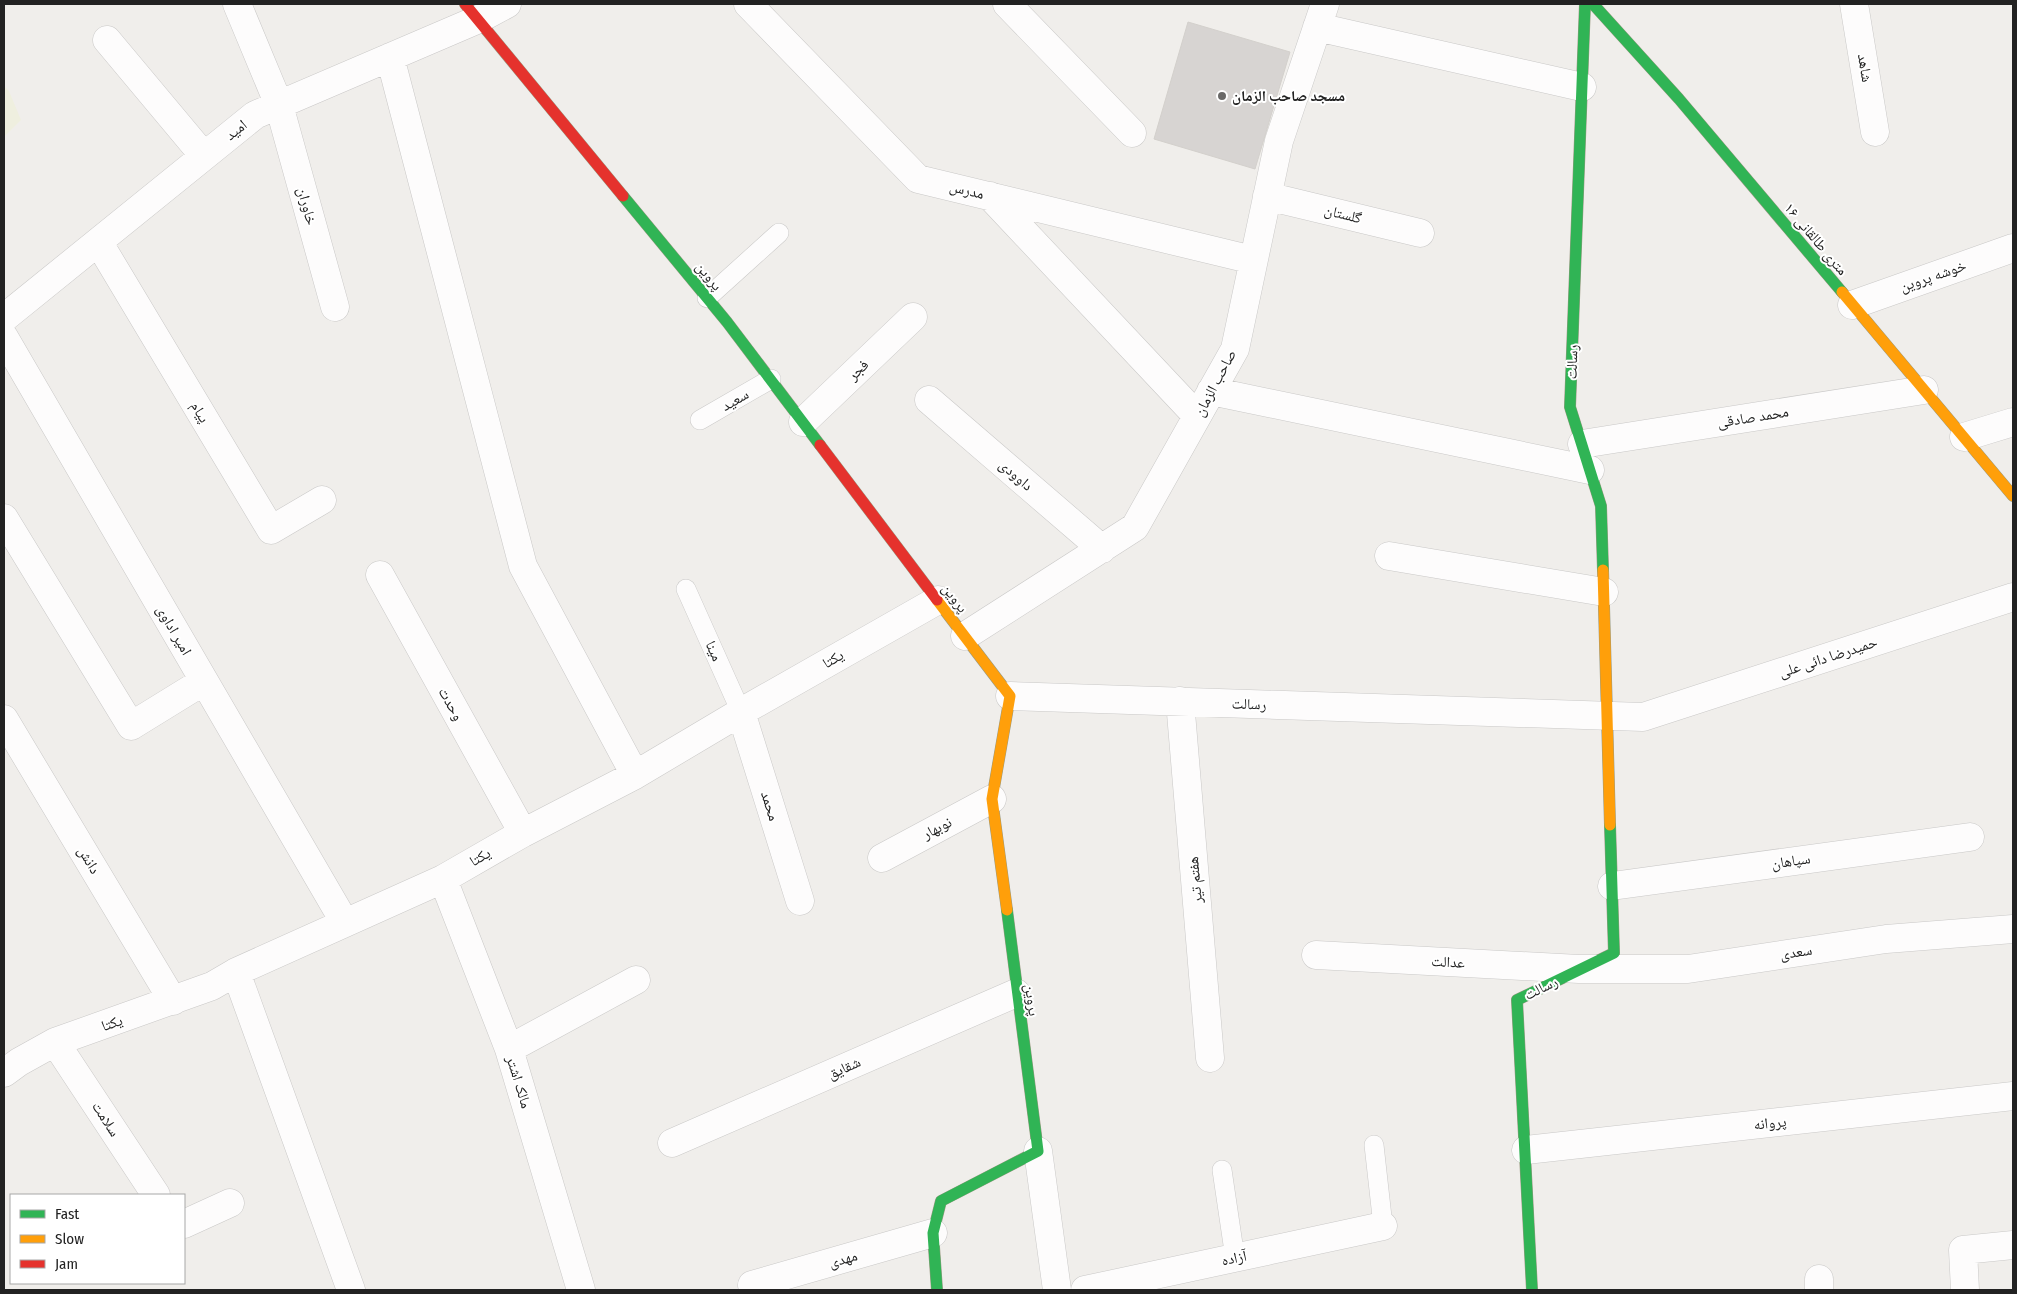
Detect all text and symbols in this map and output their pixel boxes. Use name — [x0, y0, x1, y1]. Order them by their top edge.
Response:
street label: شاهد — [1854, 53, 1876, 84]
place label: مسجد صاحب الزمان — [1232, 87, 1345, 105]
marker: مسجد صاحب الزمان — [1216, 90, 1228, 102]
street label: امید — [221, 116, 251, 144]
street label: مدرس — [948, 177, 986, 204]
street label: خاوران — [292, 185, 321, 228]
street label: ۱۶ متری طالقانی — [1780, 199, 1852, 280]
street label: گلستان — [1322, 201, 1364, 228]
street label: خوشه پروین — [1898, 256, 1969, 297]
street label: پروین — [691, 258, 726, 295]
street label: رسالت — [1562, 344, 1582, 380]
street label: صاحب الزمان — [1190, 346, 1241, 420]
street label: فجر — [843, 356, 872, 385]
street label: سعید — [718, 385, 752, 415]
street label: پیام — [186, 398, 213, 426]
street label: محمد صادقی — [1716, 402, 1790, 433]
street label: داوودی — [995, 455, 1037, 495]
street label: پروین — [937, 580, 972, 617]
street label: امیر اداوی — [152, 602, 196, 659]
street label: حمیدرضا دائی علی — [1777, 632, 1880, 682]
street label: مینا — [702, 638, 726, 664]
street label: یکتا — [819, 646, 847, 672]
street label: وحدت — [435, 684, 467, 724]
street label: رسالت — [1231, 694, 1267, 714]
street label: محمد — [757, 789, 783, 823]
street label: نوبهار — [918, 813, 955, 844]
street label: دانش — [73, 843, 104, 878]
street label: یکتا — [466, 844, 494, 870]
street label: سپاهان — [1770, 849, 1812, 874]
street label: هفتم تیر — [1184, 856, 1207, 905]
street label: سعدی — [1779, 941, 1814, 964]
street label: عدالت — [1431, 952, 1466, 972]
street label: رسالت — [1521, 972, 1561, 1004]
street label: پروین — [1020, 983, 1043, 1017]
street label: یکتا — [99, 1011, 125, 1035]
street label: مالک اشتر — [502, 1053, 536, 1111]
street label: شقایق — [825, 1053, 864, 1084]
street label: سلامت — [88, 1098, 124, 1140]
street label: پروانه — [1753, 1112, 1787, 1134]
legend — [10, 1194, 185, 1284]
text: Fast — [55, 1205, 79, 1223]
text: Slow — [55, 1230, 84, 1248]
street label: مهدی — [827, 1246, 860, 1273]
street label: آزاده — [1220, 1246, 1249, 1269]
text: Jam — [55, 1255, 78, 1273]

